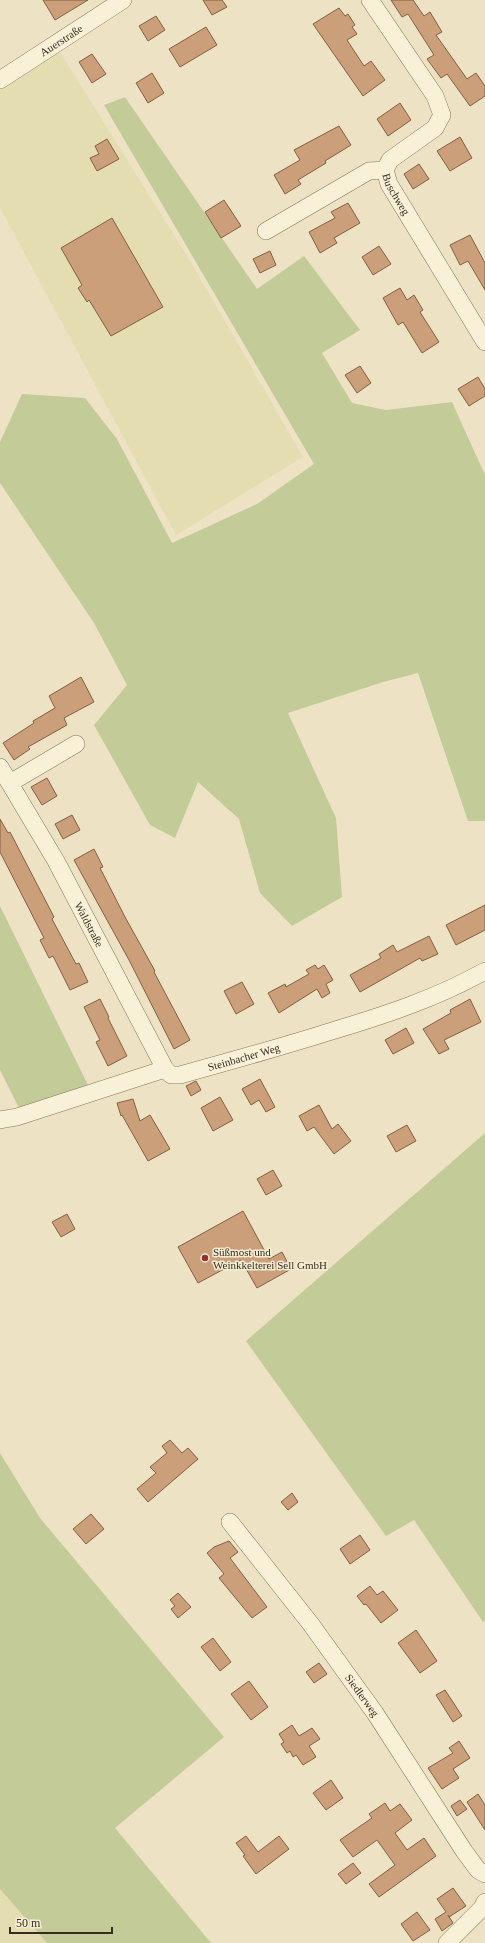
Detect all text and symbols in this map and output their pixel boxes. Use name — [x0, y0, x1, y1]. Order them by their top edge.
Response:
street label: Auerstraße — [38, 22, 85, 58]
street label: Buschweg — [380, 172, 413, 217]
street label: Waldstraße — [72, 900, 106, 949]
street label: Steinbacher Weg — [206, 1041, 282, 1073]
place label: Süßmost und Weinkkelterei Sell GmbH — [213, 1246, 327, 1271]
marker: Süßmost und Weinkkelterei Sell GmbH — [200, 1253, 210, 1263]
street label: Siedlerweg — [343, 1672, 382, 1719]
scale bar — [10, 1909, 112, 1935]
text: 50 m — [16, 1916, 41, 1930]

